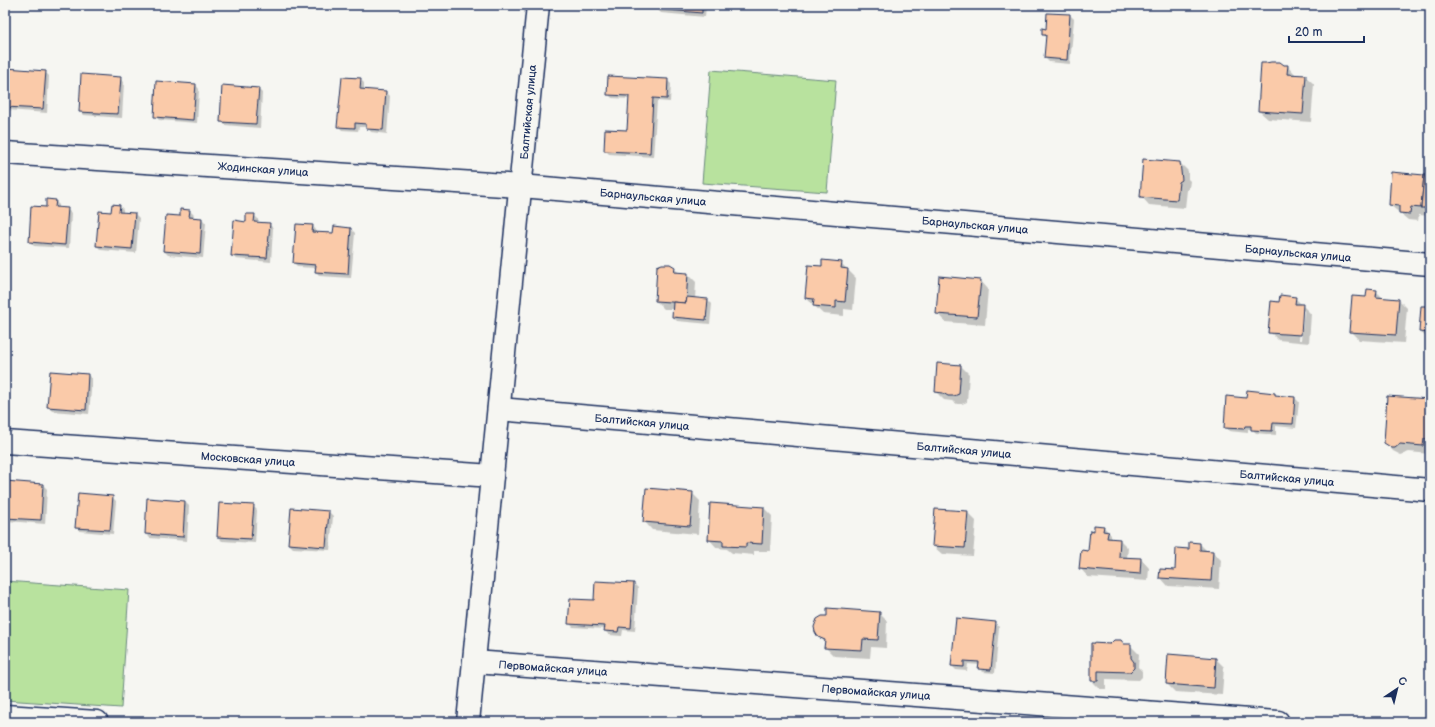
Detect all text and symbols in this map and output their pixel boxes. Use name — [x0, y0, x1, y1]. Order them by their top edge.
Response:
scale bar — [1289, 18, 1364, 44]
text: 20 m — [1295, 25, 1322, 40]
street label: Балтийская улица — [518, 64, 539, 160]
street label: Жодинская улица — [217, 160, 309, 179]
street label: Барнаульская улица — [599, 186, 707, 209]
street label: Барнаульская улица — [921, 214, 1029, 237]
street label: Барнаульская улица — [1244, 242, 1352, 265]
street label: Балтийская улица — [594, 412, 690, 433]
street label: Балтийская улица — [916, 440, 1012, 461]
street label: Московская улица — [200, 450, 296, 469]
street label: Балтийская улица — [1239, 468, 1335, 489]
street label: Первомайская улица — [498, 658, 608, 679]
north arrow — [1377, 669, 1417, 709]
text: С — [1396, 674, 1410, 689]
street label: Первомайская улица — [821, 682, 931, 703]

